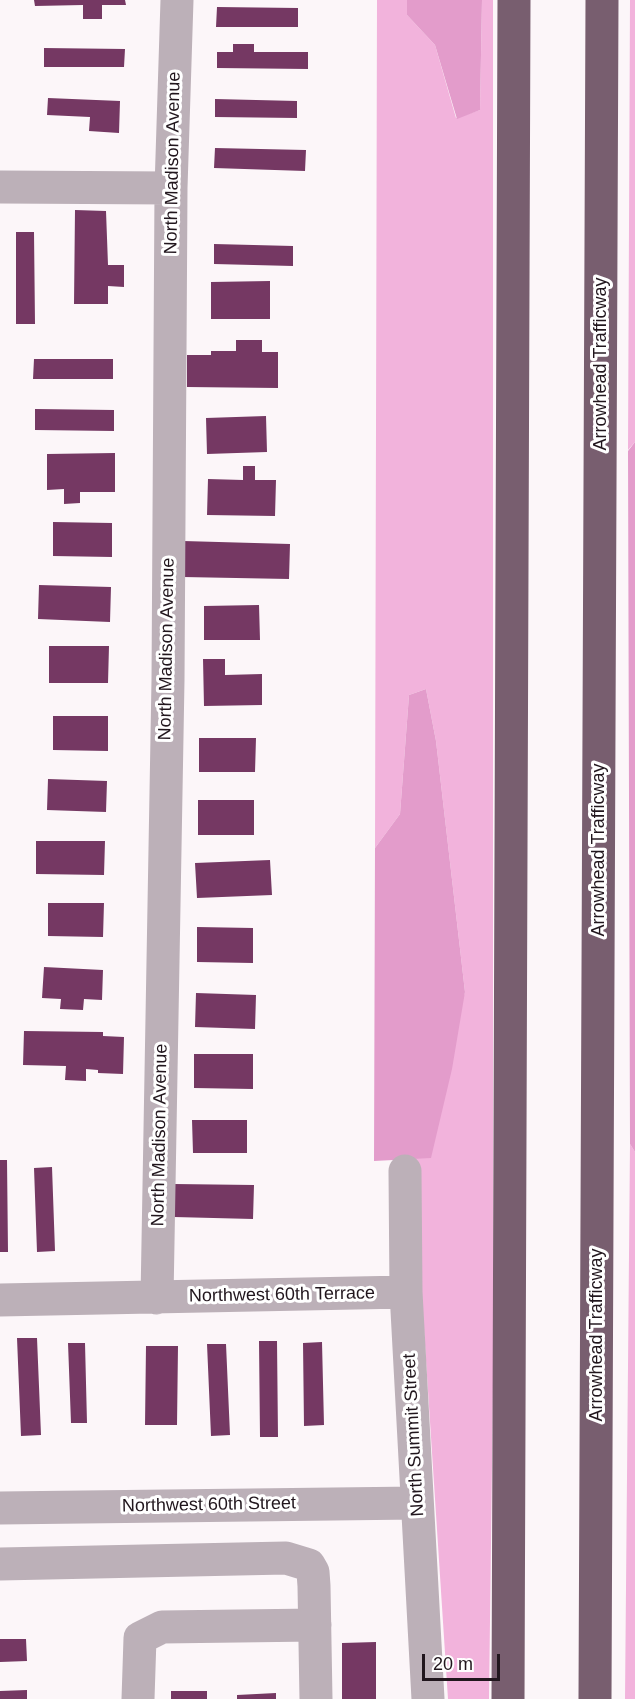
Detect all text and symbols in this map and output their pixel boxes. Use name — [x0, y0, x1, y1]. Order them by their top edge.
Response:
street label: North Madison Avenue — [161, 71, 185, 255]
street label: Arrowhead Trafficway — [590, 277, 612, 451]
street label: North Madison Avenue — [155, 557, 179, 741]
street label: Arrowhead Trafficway — [588, 763, 610, 937]
street label: North Madison Avenue — [148, 1043, 172, 1227]
street label: Arrowhead Trafficway — [586, 1248, 608, 1422]
street label: Northwest 60th Terrace — [189, 1283, 375, 1307]
street label: North Summit Street — [399, 1353, 429, 1517]
street label: Northwest 60th Street — [122, 1493, 296, 1517]
scale bar — [425, 1642, 503, 1680]
text: 20 m — [433, 1654, 473, 1674]

